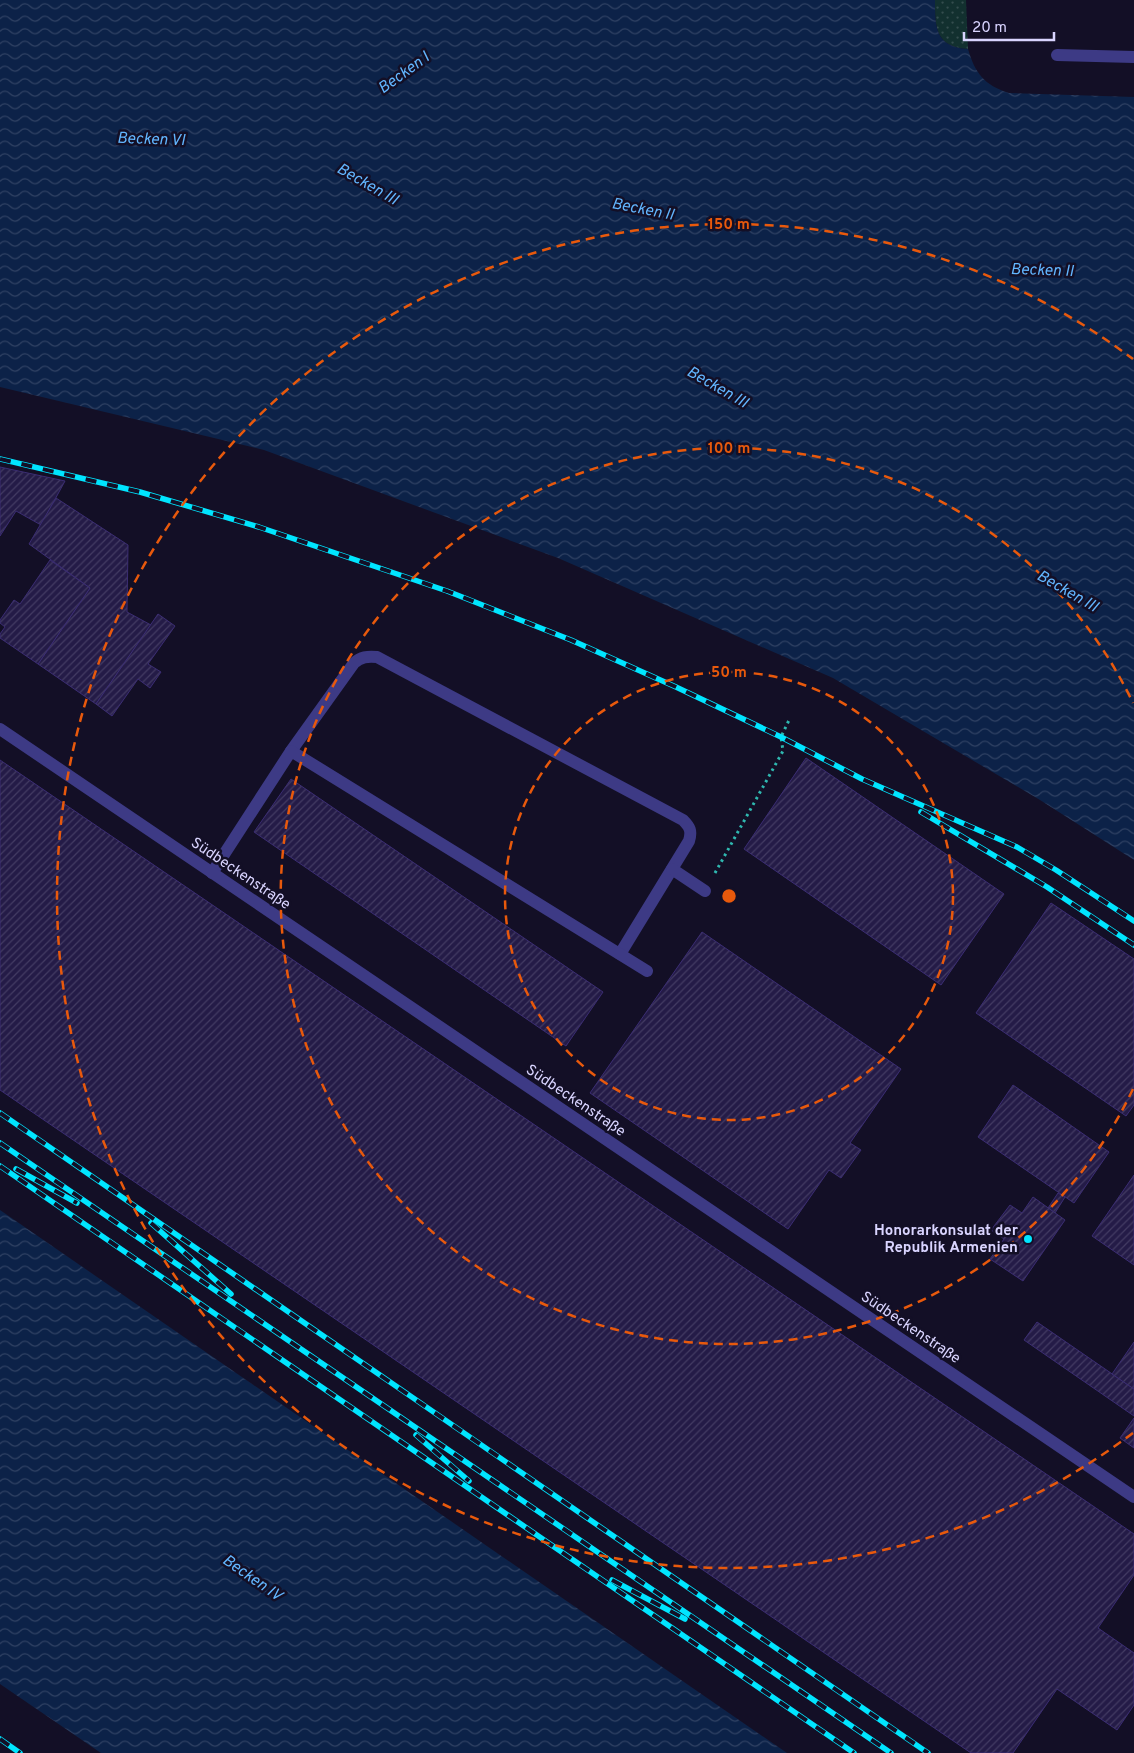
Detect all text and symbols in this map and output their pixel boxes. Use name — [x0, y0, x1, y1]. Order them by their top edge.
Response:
scale bar — [964, 10, 1054, 42]
text: 20 m — [972, 19, 1007, 38]
water label: Becken I — [375, 48, 434, 99]
water label: Becken VI — [117, 129, 186, 151]
water label: Becken III — [333, 159, 402, 211]
water label: Becken II — [610, 194, 676, 226]
text: 150 m — [708, 216, 750, 235]
water label: Becken II — [1010, 260, 1074, 282]
water label: Becken III — [683, 362, 752, 414]
text: 100 m — [708, 440, 750, 459]
water label: Becken III — [1033, 566, 1102, 618]
text: 50 m — [711, 664, 747, 683]
street label: Südbeckenstraße — [187, 834, 294, 915]
centre of rings — [720, 887, 738, 905]
street label: Südbeckenstraße — [522, 1061, 629, 1142]
place label: Honorarkonsulat der Republik Armenien — [874, 1222, 1019, 1258]
marker: Honorarkonsulat der Republik Armenien — [1022, 1233, 1034, 1245]
street label: Südbeckenstraße — [857, 1288, 964, 1369]
water label: Becken IV — [218, 1551, 287, 1608]

